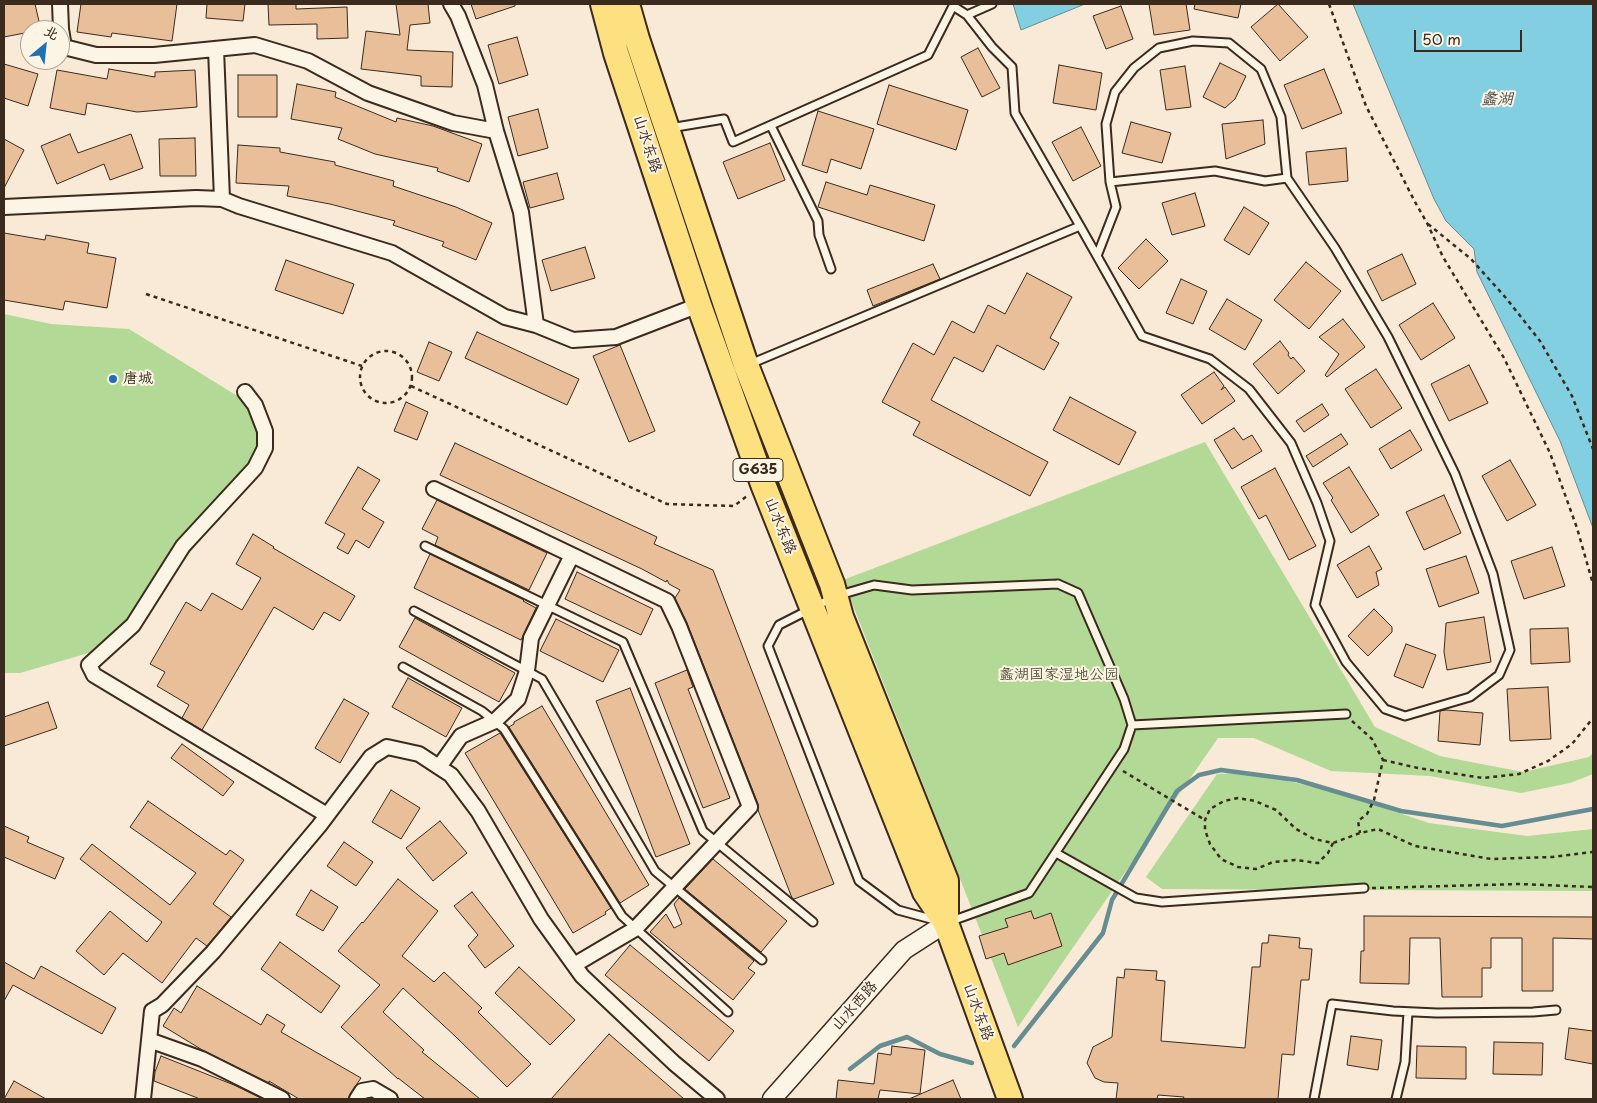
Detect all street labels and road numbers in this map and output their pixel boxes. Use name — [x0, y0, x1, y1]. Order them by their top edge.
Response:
street label: 山水东路 — [629, 113, 665, 175]
road number: G635 — [733, 458, 783, 482]
street label: 山水东路 — [760, 495, 800, 557]
street label: 山水西路 — [828, 978, 882, 1034]
street label: 山水东路 — [959, 981, 997, 1043]

